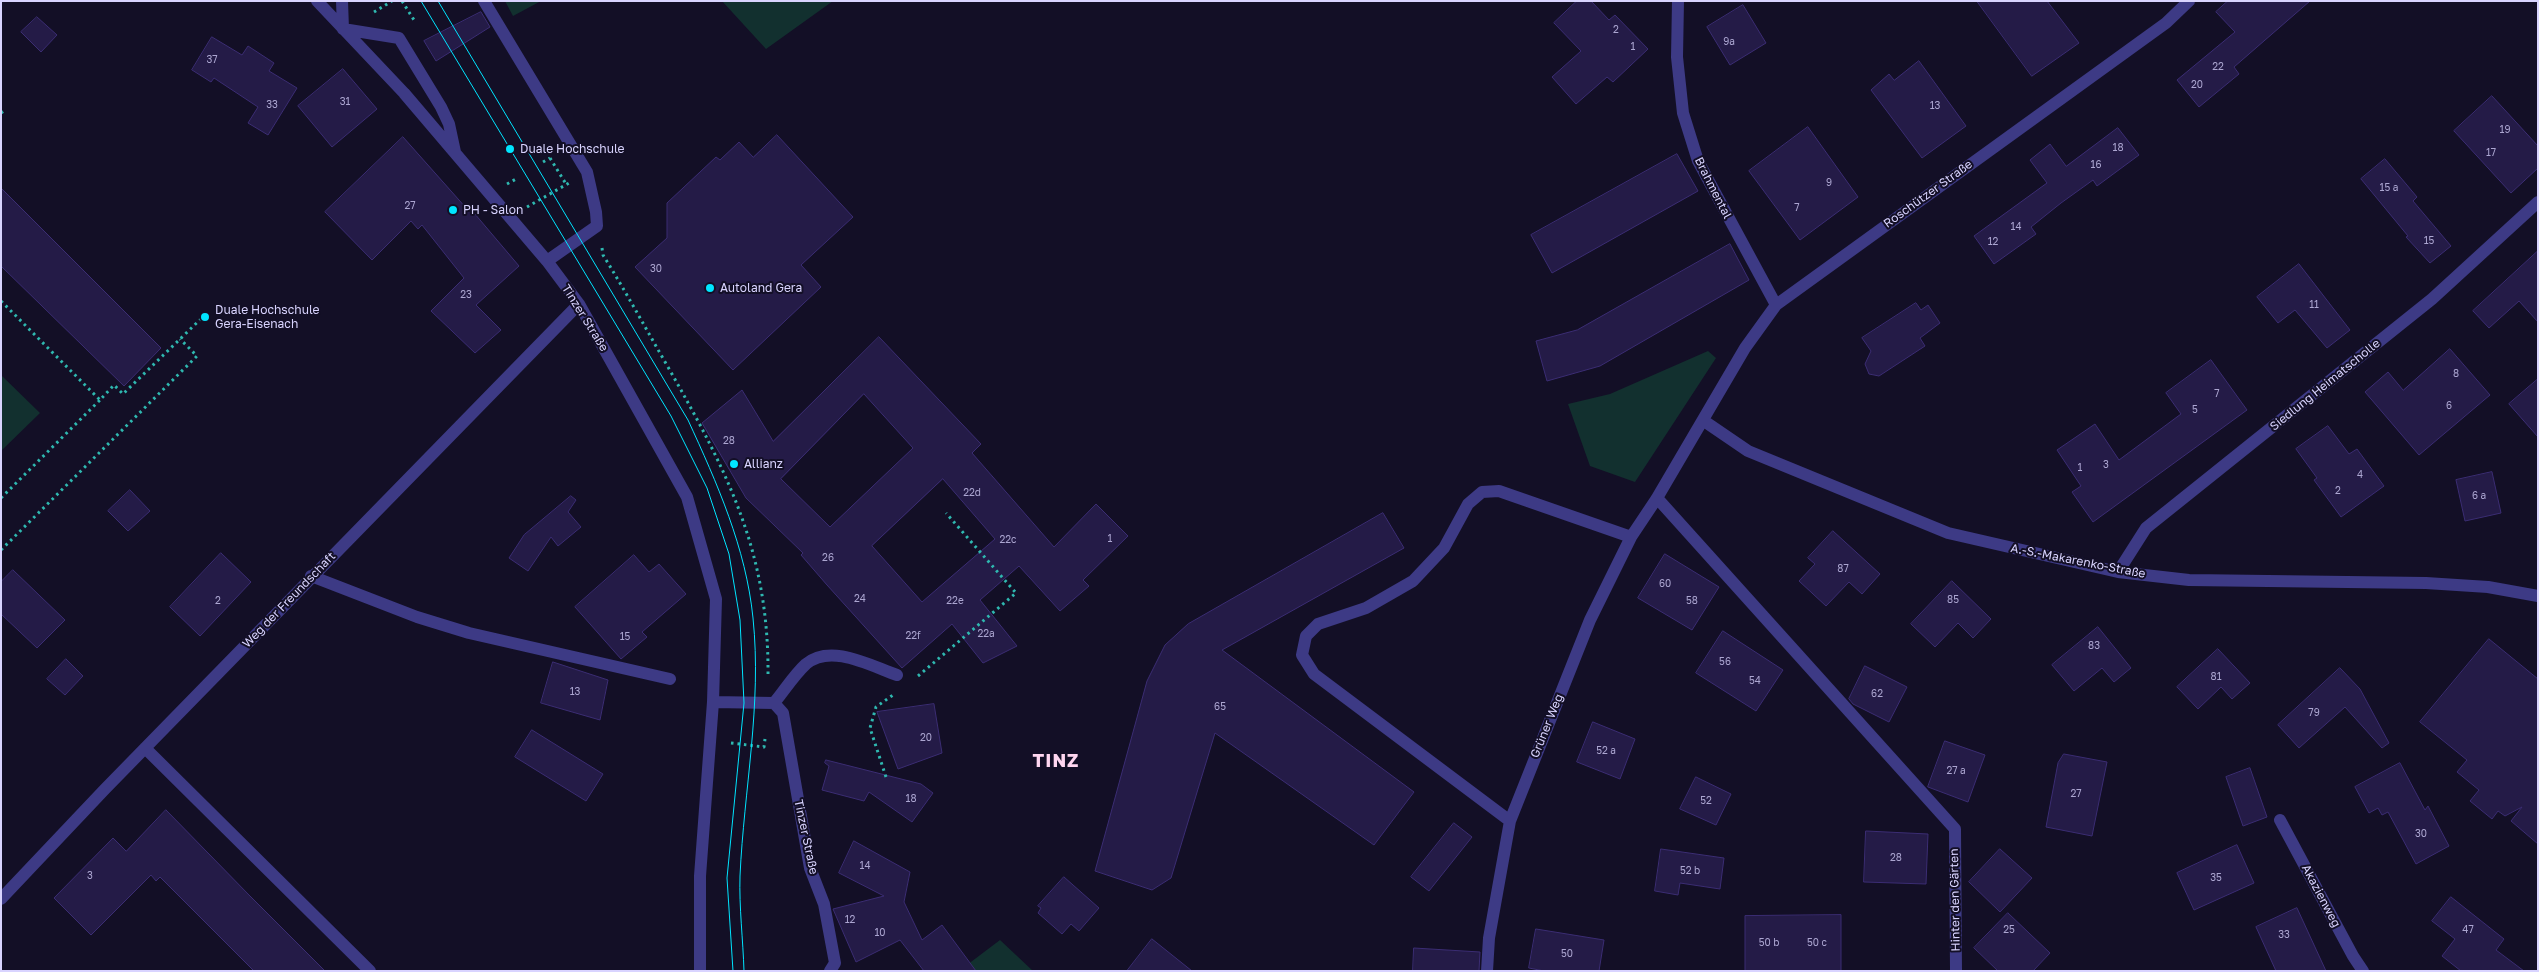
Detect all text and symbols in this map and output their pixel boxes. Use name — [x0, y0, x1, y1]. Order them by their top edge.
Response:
house number: 2 — [1613, 24, 1619, 36]
house number: 9a — [1723, 36, 1735, 48]
house number: 1 — [1631, 41, 1635, 53]
house number: 37 — [206, 54, 218, 66]
house number: 22 — [2212, 61, 2224, 73]
house number: 20 — [2191, 79, 2203, 91]
house number: 31 — [340, 96, 350, 108]
house number: 33 — [266, 99, 278, 111]
house number: 13 — [1930, 100, 1940, 112]
house number: 19 — [2500, 124, 2510, 136]
place label: Duale Hochschule — [520, 142, 625, 156]
house number: 18 — [2113, 142, 2123, 154]
marker: Duale Hochschule — [504, 143, 516, 155]
house number: 17 — [2486, 147, 2496, 159]
street label: Brahmental — [1691, 155, 1735, 221]
street label: Roschützer Straße — [1881, 157, 1975, 231]
house number: 16 — [2091, 159, 2101, 171]
house number: 9 — [1826, 177, 1832, 189]
house number: 15 a — [2380, 182, 2398, 194]
house number: 27 — [404, 200, 416, 212]
house number: 7 — [1794, 202, 1800, 214]
place label: PH - Salon — [463, 203, 523, 217]
marker: PH - Salon — [447, 204, 459, 216]
house number: 14 — [2011, 221, 2021, 233]
house number: 15 — [2424, 235, 2434, 247]
house number: 12 — [1988, 236, 1998, 248]
house number: 30 — [650, 263, 662, 275]
place label: Autoland Gera — [720, 281, 802, 295]
street label: Tinzer Straße — [559, 282, 611, 354]
marker: Autoland Gera — [704, 282, 716, 294]
house number: 23 — [460, 289, 472, 301]
house number: 11 — [2309, 299, 2319, 311]
place label: Duale Hochschule Gera-Eisenach — [215, 303, 320, 331]
marker: Duale Hochschule Gera-Eisenach — [199, 311, 211, 323]
street label: Siedlung Heimatscholle — [2267, 336, 2383, 434]
house number: 8 — [2453, 368, 2459, 380]
house number: 7 — [2214, 388, 2220, 400]
house number: 6 — [2446, 400, 2452, 412]
house number: 5 — [2192, 404, 2198, 416]
house number: 28 — [723, 435, 735, 447]
place label: Allianz — [744, 457, 783, 471]
marker: Allianz — [728, 458, 740, 470]
house number: 3 — [2103, 459, 2109, 471]
house number: 1 — [2078, 462, 2082, 474]
house number: 4 — [2357, 469, 2363, 481]
house number: 2 — [2335, 485, 2341, 497]
house number: 22d — [963, 487, 981, 499]
house number: 6 a — [2472, 490, 2486, 502]
house number: 1 — [1108, 533, 1112, 545]
house number: 22c — [999, 534, 1017, 546]
street label: A.-S.-Makarenko-Straße — [2009, 541, 2147, 581]
street label: Weg der Freundschaft — [240, 549, 338, 651]
house number: 26 — [822, 552, 834, 564]
house number: 87 — [1837, 563, 1849, 575]
house number: 60 — [1659, 578, 1671, 590]
house number: 24 — [854, 593, 866, 605]
house number: 85 — [1947, 594, 1959, 606]
house number: 2 — [215, 595, 221, 607]
house number: 22e — [946, 595, 964, 607]
house number: 58 — [1686, 595, 1698, 607]
house number: 22a — [977, 628, 995, 640]
house number: 22f — [905, 630, 921, 642]
house number: 15 — [620, 631, 630, 643]
house number: 83 — [2088, 640, 2100, 652]
house number: 56 — [1719, 656, 1731, 668]
house number: 81 — [2211, 671, 2221, 683]
house number: 54 — [1749, 675, 1761, 687]
house number: 13 — [570, 686, 580, 698]
house number: 62 — [1871, 688, 1883, 700]
street label: Grüner Weg — [1528, 692, 1566, 760]
house number: 65 — [1214, 701, 1226, 713]
house number: 79 — [2308, 707, 2320, 719]
house number: 20 — [920, 732, 932, 744]
house number: 52 a — [1596, 745, 1616, 757]
district label: TINZ — [1032, 750, 1080, 772]
house number: 27 a — [1946, 765, 1966, 777]
house number: 27 — [2070, 788, 2082, 800]
house number: 18 — [906, 793, 916, 805]
house number: 52 — [1700, 795, 1712, 807]
street label: Tinzer Straße — [791, 798, 821, 876]
house number: 30 — [2415, 828, 2427, 840]
street label: Hinter den Gärten — [1947, 848, 1963, 952]
house number: 28 — [1890, 852, 1902, 864]
house number: 14 — [860, 860, 870, 872]
street label: Akazienweg — [2298, 862, 2344, 930]
house number: 52 b — [1680, 865, 1700, 877]
house number: 3 — [87, 870, 93, 882]
house number: 35 — [2210, 872, 2222, 884]
house number: 12 — [845, 914, 855, 926]
house number: 25 — [2003, 924, 2015, 936]
house number: 47 — [2462, 924, 2474, 936]
house number: 10 — [874, 927, 886, 939]
house number: 33 — [2278, 929, 2290, 941]
house number: 50 b — [1759, 937, 1779, 949]
house number: 50 c — [1807, 937, 1827, 949]
house number: 50 — [1561, 948, 1573, 960]

